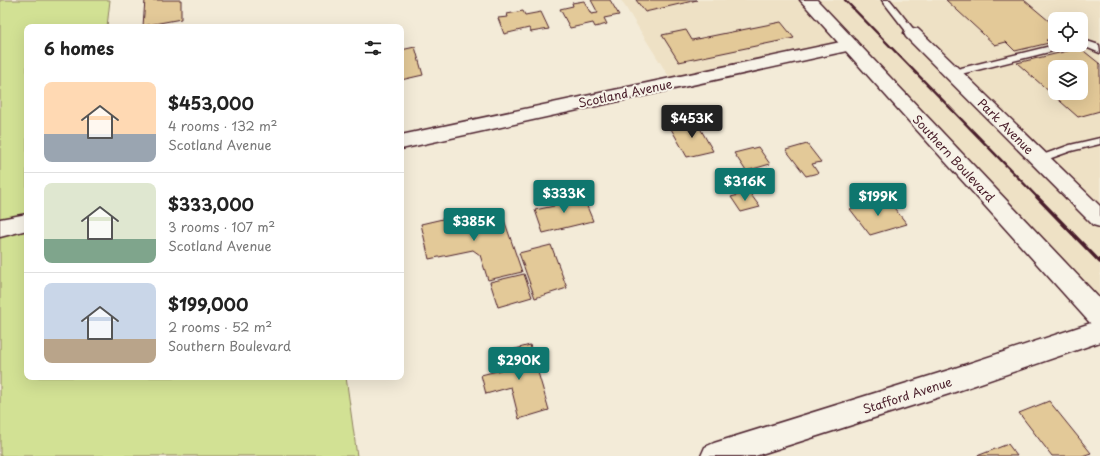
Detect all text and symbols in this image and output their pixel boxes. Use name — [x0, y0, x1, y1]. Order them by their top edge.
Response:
map controls — [1048, 12, 1088, 100]
button: locate — [1048, 12, 1088, 52]
text: 6 homes — [44, 35, 114, 61]
icon: filters — [362, 37, 384, 59]
button: layers — [1048, 60, 1088, 100]
street label: Scotland Avenue — [576, 74, 674, 112]
text: $453,000 — [168, 90, 254, 116]
street label: Park Avenue — [974, 94, 1038, 158]
icon: home — [76, 98, 124, 146]
pin: $453K — [664, 105, 720, 139]
text: $453K — [670, 108, 714, 127]
street label: Southern Boulevard — [909, 110, 1000, 206]
text: 4 rooms · 132 m² — [168, 116, 278, 135]
text: Scotland Avenue — [168, 135, 272, 154]
pin: $316K — [717, 168, 773, 202]
text: $316K — [724, 171, 766, 190]
pin: $333K — [536, 180, 592, 214]
text: $333K — [542, 183, 586, 202]
pin: $199K — [850, 183, 906, 217]
text: $199K — [858, 186, 898, 205]
text: $333,000 — [168, 191, 254, 217]
icon: home — [76, 199, 124, 247]
pin: $385K — [446, 208, 502, 242]
text: $385K — [453, 211, 495, 230]
text: 3 rooms · 107 m² — [168, 217, 275, 236]
text: Scotland Avenue — [168, 236, 272, 255]
text: $199,000 — [168, 291, 248, 317]
icon: home — [76, 299, 124, 347]
text: 2 rooms · 52 m² — [168, 317, 272, 336]
text: Southern Boulevard — [168, 336, 291, 355]
pin: $290K — [491, 347, 547, 381]
text: $290K — [497, 350, 541, 369]
street label: Stafford Avenue — [860, 372, 954, 418]

